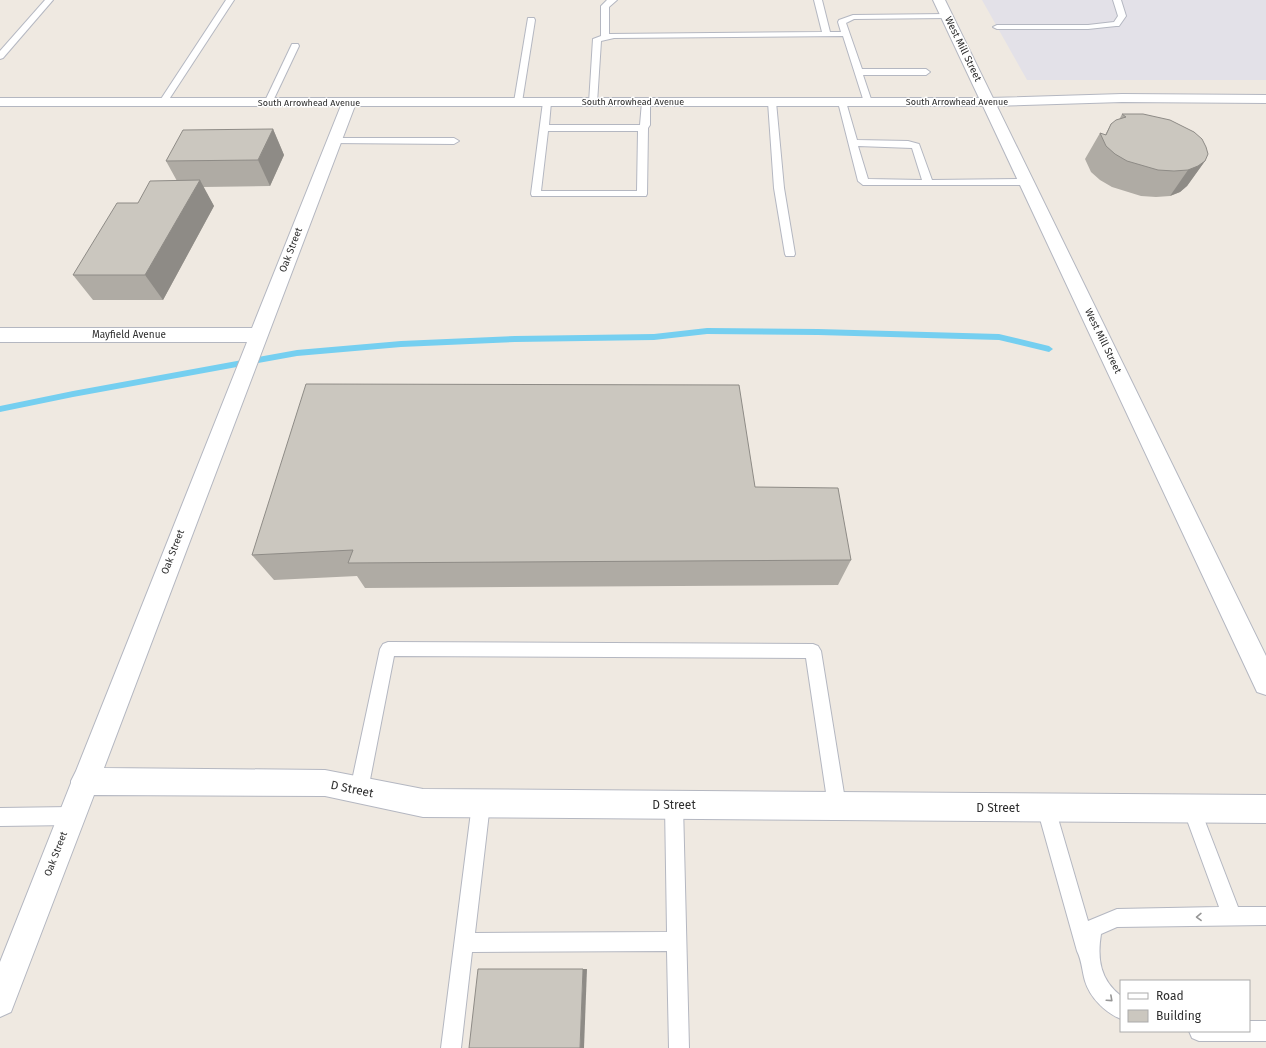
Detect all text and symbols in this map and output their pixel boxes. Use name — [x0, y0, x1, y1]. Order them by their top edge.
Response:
street label: West Mill Street — [942, 15, 984, 84]
street label: South Arrowhead Avenue — [582, 97, 684, 107]
street label: South Arrowhead Avenue — [906, 97, 1008, 107]
street label: South Arrowhead Avenue — [258, 98, 360, 108]
street label: Oak Street — [277, 225, 305, 274]
street label: West Mill Street — [1082, 307, 1124, 376]
street label: Mayfield Avenue — [92, 329, 166, 341]
street label: Oak Street — [159, 527, 187, 576]
street label: D Street — [329, 778, 375, 801]
street label: D Street — [652, 798, 696, 812]
street label: D Street — [976, 801, 1020, 815]
street label: Oak Street — [42, 829, 70, 878]
one-way arrow — [1196, 913, 1202, 921]
legend — [1120, 980, 1250, 1032]
text: Road — [1156, 989, 1184, 1003]
one-way arrow — [1105, 995, 1112, 1002]
text: Building — [1156, 1009, 1202, 1023]

